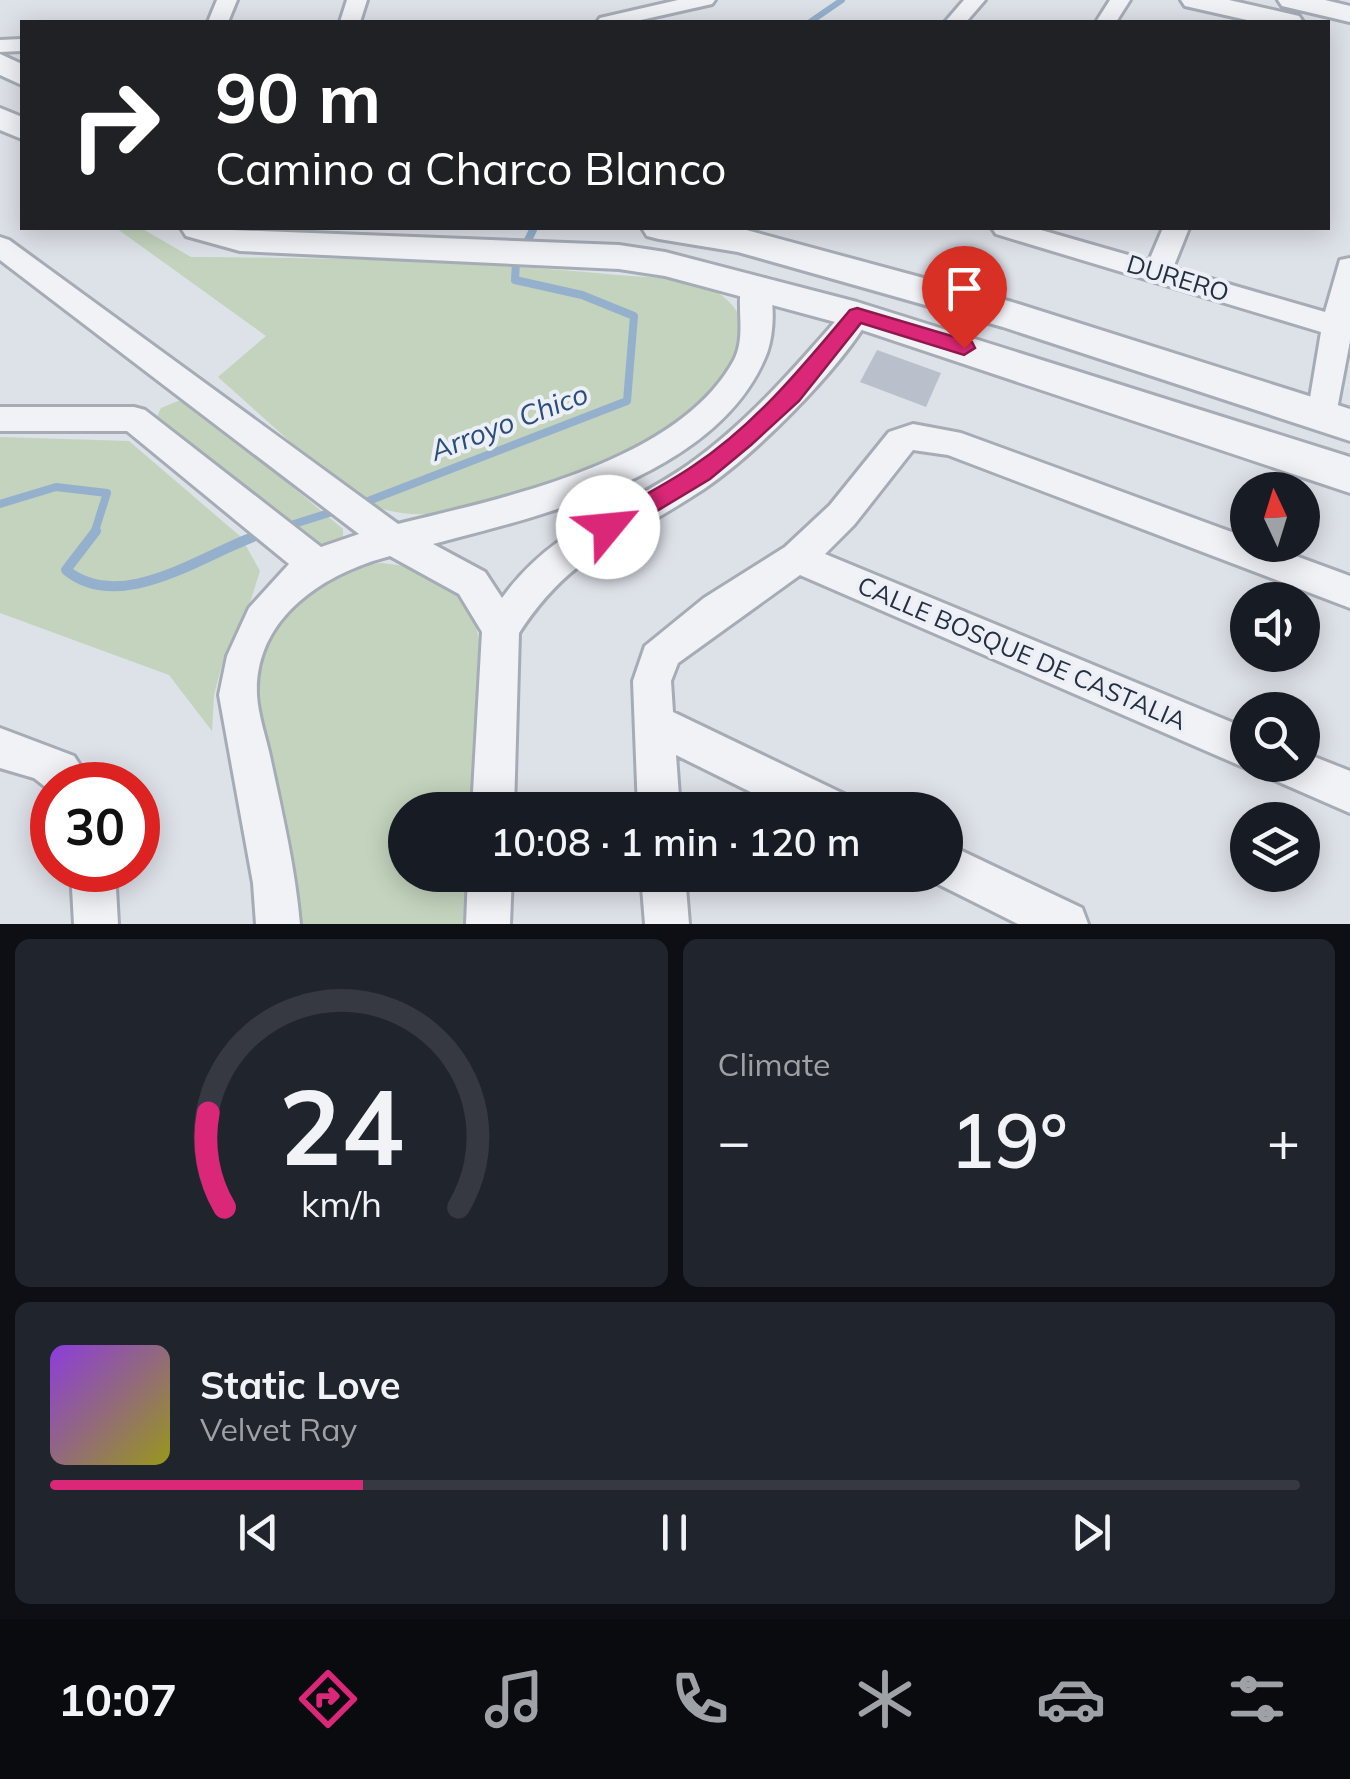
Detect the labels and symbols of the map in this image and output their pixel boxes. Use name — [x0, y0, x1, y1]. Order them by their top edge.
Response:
pin — [922, 246, 1007, 349]
street label: DURERO — [1123, 247, 1233, 308]
water label: Arroyo Chico — [424, 375, 593, 468]
north arrow — [1230, 472, 1320, 562]
position arrow — [556, 475, 660, 579]
street label: CALLE BOSQUE DE CASTALIA — [853, 569, 1191, 736]
speed limit sign: 30 — [30, 762, 160, 892]

